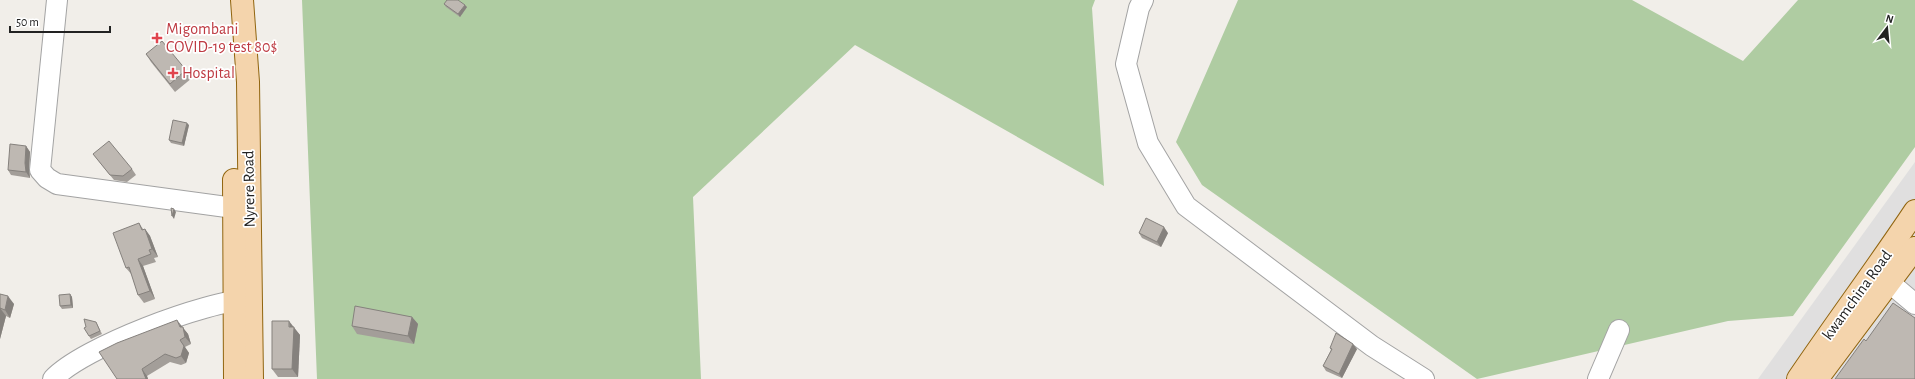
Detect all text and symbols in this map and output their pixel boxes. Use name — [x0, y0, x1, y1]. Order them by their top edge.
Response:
scale bar — [10, 8, 110, 34]
north arrow — [1867, 8, 1907, 48]
text: N — [1884, 13, 1895, 25]
text: 50 m — [16, 16, 39, 28]
place label: Migombani COVID-19 test 80$ — [166, 21, 277, 55]
marker: Migombani COVID-19 test 80$ — [151, 32, 163, 44]
place label: Hospital — [182, 65, 235, 81]
marker: Hospital — [167, 67, 179, 79]
street label: Nyrere Road — [240, 150, 259, 228]
street label: kwamchina Road — [1819, 247, 1895, 343]

